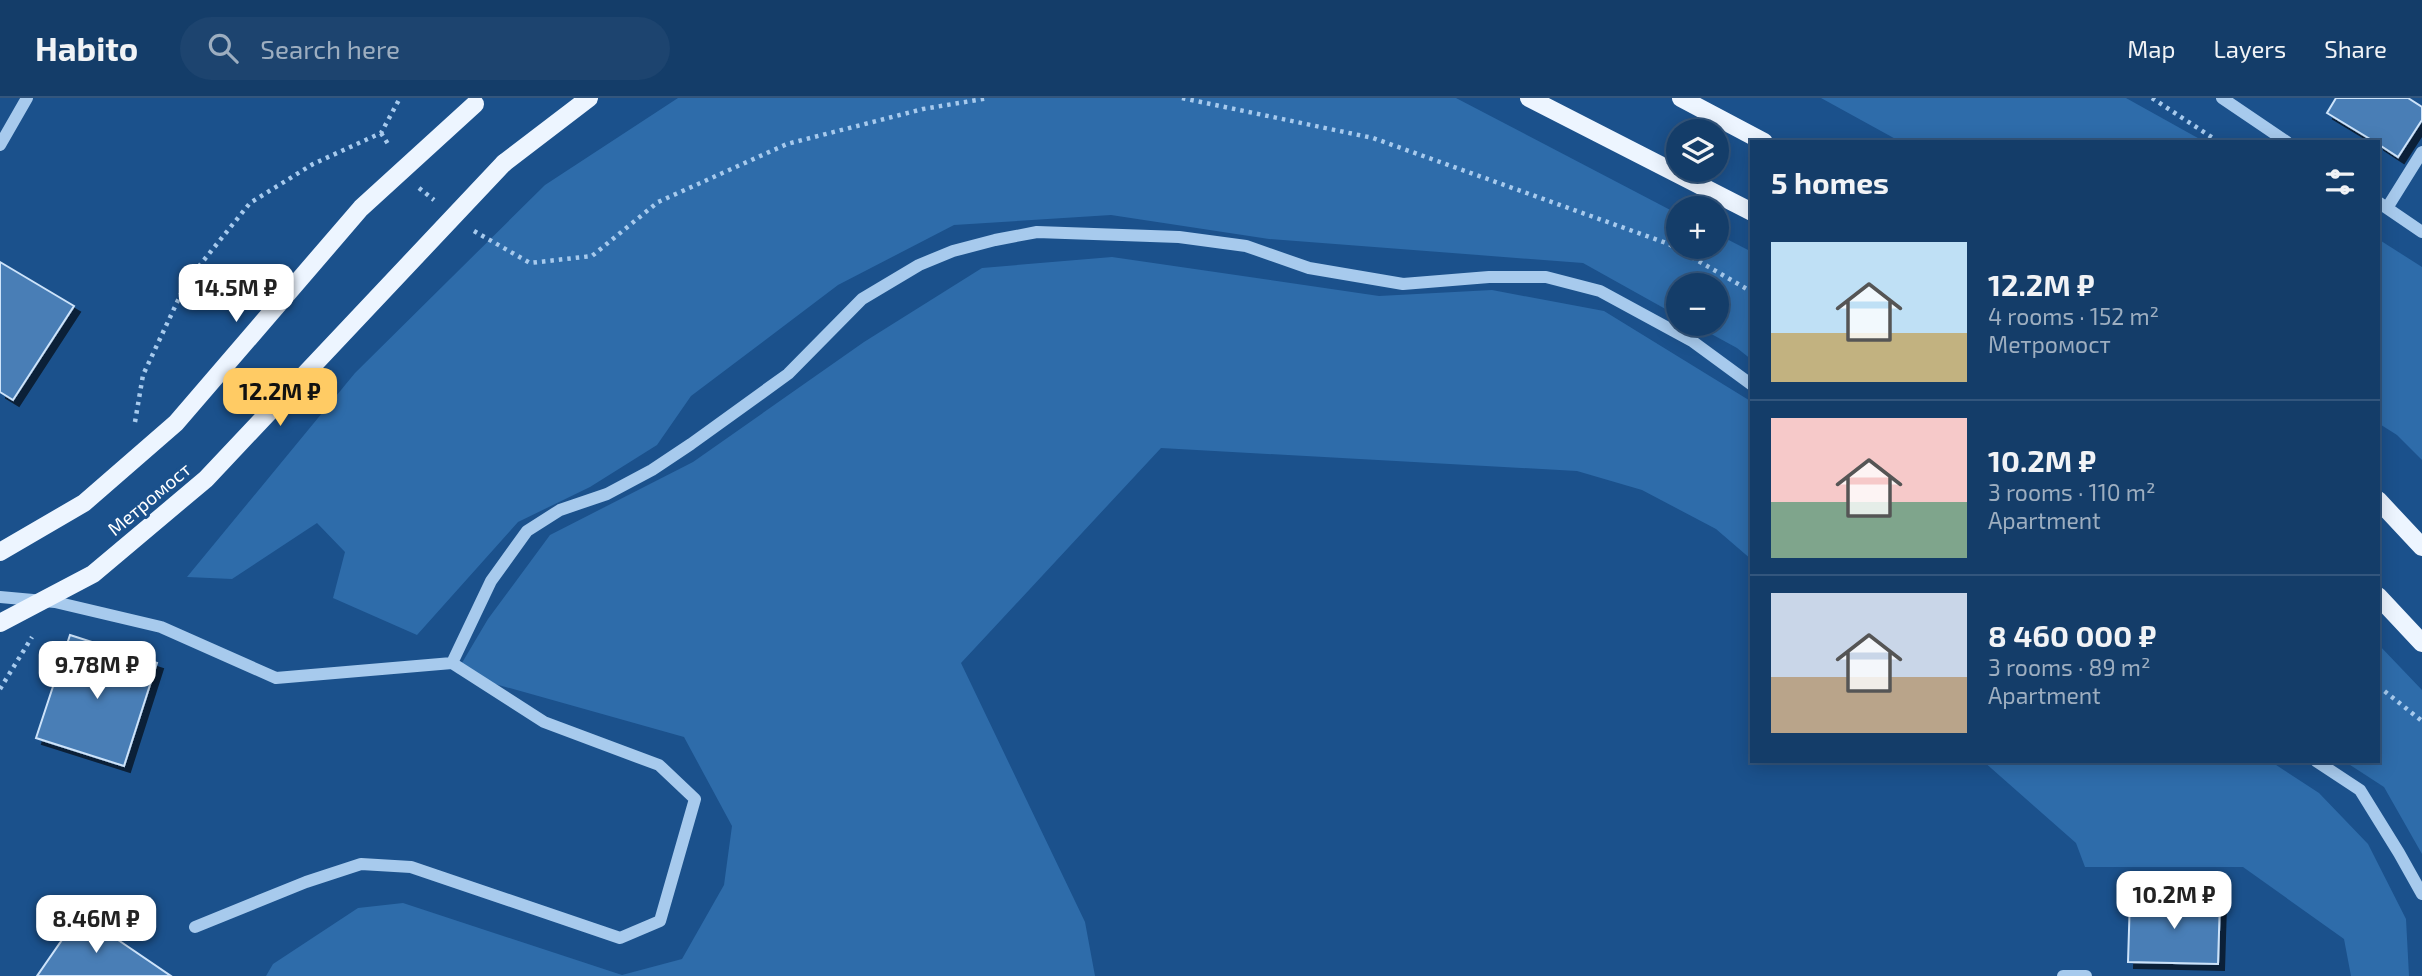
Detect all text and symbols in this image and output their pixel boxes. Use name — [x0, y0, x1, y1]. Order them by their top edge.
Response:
search box — [180, 17, 670, 80]
text: Habito — [35, 28, 138, 68]
icon: search — [204, 29, 242, 67]
text: Search here — [260, 33, 400, 64]
text: Map — [2127, 34, 2175, 63]
text: Layers — [2213, 34, 2286, 63]
text: Share — [2324, 34, 2387, 63]
map controls — [1666, 119, 1729, 336]
button: layers — [1666, 119, 1729, 182]
icon: filters — [2321, 163, 2359, 201]
text: 5 homes — [1771, 164, 1889, 200]
button: + — [1666, 196, 1729, 259]
pin: 14.5M ₽ — [171, 264, 301, 324]
text: 12.2M ₽ — [1988, 266, 2095, 302]
icon: home — [1827, 270, 1911, 354]
text: 14.5M ₽ — [195, 273, 277, 301]
button: − — [1666, 273, 1729, 336]
text: 4 rooms · 152 m² — [1988, 302, 2159, 330]
text: Метромост — [1988, 330, 2111, 358]
pin: 12.2M ₽ — [215, 368, 345, 428]
text: 12.2M ₽ — [239, 377, 321, 405]
text: 10.2M ₽ — [1988, 442, 2096, 478]
icon: home — [1827, 446, 1911, 530]
street label: Метромост — [102, 457, 195, 540]
text: 3 rooms · 110 m² — [1988, 478, 2155, 506]
text: Apartment — [1988, 506, 2101, 534]
text: 8 460 000 ₽ — [1988, 617, 2156, 653]
icon: home — [1827, 621, 1911, 705]
pin: 9.78M ₽ — [32, 642, 162, 701]
text: 9.78M ₽ — [55, 650, 139, 678]
text: 3 rooms · 89 m² — [1988, 653, 2150, 681]
text: Apartment — [1988, 681, 2101, 709]
pin: 10.2M ₽ — [2109, 872, 2239, 931]
text: 10.2M ₽ — [2132, 880, 2216, 908]
pin: 8.46M ₽ — [31, 896, 161, 955]
text: 8.46M ₽ — [52, 904, 140, 932]

